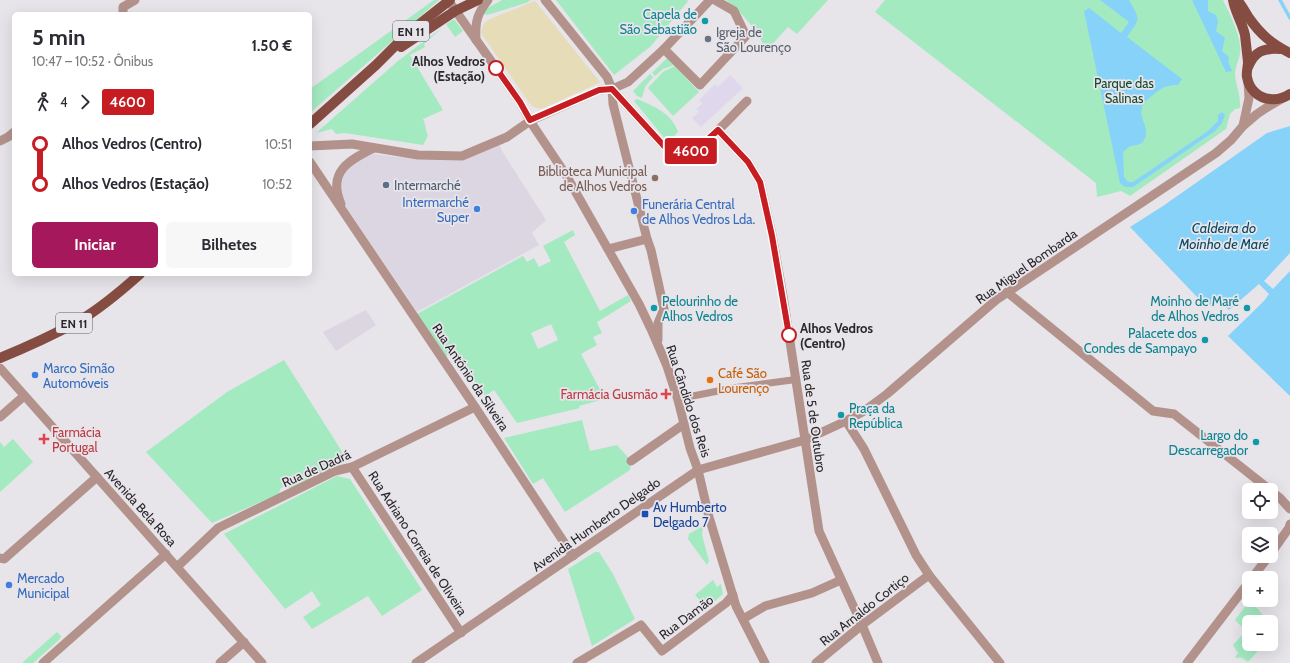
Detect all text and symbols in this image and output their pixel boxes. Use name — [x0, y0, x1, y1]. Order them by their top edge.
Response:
place label: Capela de São Sebastião — [619, 6, 697, 37]
marker: Capela de São Sebastião — [700, 16, 710, 26]
road number: EN 11 — [393, 21, 429, 41]
text: 5 min — [32, 24, 85, 51]
place label: Igreja de São Lourenço — [716, 24, 791, 55]
marker: Igreja de São Lourenço — [703, 34, 713, 44]
text: 1.50 € — [252, 37, 292, 55]
text: 10:47 – 10:52 · Ônibus — [32, 53, 153, 69]
place label: Alhos Vedros (Estação) — [412, 53, 485, 84]
marker: Alhos Vedros (Estação) — [488, 60, 504, 76]
park label: Parque das Salinas — [1094, 75, 1155, 106]
icon: walk — [32, 91, 54, 113]
icon: forward — [74, 91, 96, 113]
text: 4600 — [110, 93, 146, 111]
text: 4 — [60, 94, 68, 110]
text: Alhos Vedros (Centro) — [62, 135, 202, 153]
text: 10:51 — [265, 136, 292, 152]
line badge: 4600 — [663, 138, 719, 164]
text: 4600 — [673, 142, 709, 160]
place label: Biblioteca Municipal de Alhos Vedros — [538, 163, 648, 194]
marker: Biblioteca Municipal de Alhos Vedros — [650, 173, 660, 183]
text: Alhos Vedros (Estação) — [62, 175, 209, 193]
text: 10:52 — [262, 176, 292, 192]
place label: Intermarché — [394, 177, 461, 193]
marker: Intermarché — [381, 180, 391, 190]
place label: Intermarché Super — [402, 194, 470, 225]
place label: Funerária Central de Alhos Vedros Lda. — [642, 196, 756, 227]
marker: Intermarché Super — [472, 204, 482, 214]
marker: Funerária Central de Alhos Vedros Lda. — [629, 206, 639, 216]
water label: Caldeira do Moinho de Maré — [1178, 219, 1270, 253]
button: Iniciar — [32, 222, 158, 268]
button: Bilhetes — [166, 222, 292, 268]
street label: Rua Miguel Bombarda — [972, 225, 1080, 307]
place label: Pelourinho de Alhos Vedros — [662, 293, 738, 324]
place label: Moinho de Maré de Alhos Vedros — [1150, 293, 1240, 324]
marker: Pelourinho de Alhos Vedros — [649, 303, 659, 313]
marker: Moinho de Maré de Alhos Vedros — [1242, 303, 1252, 313]
road number: EN 11 — [56, 313, 92, 333]
street label: Rua António da Silveira — [429, 320, 513, 434]
place label: Alhos Vedros (Centro) — [800, 320, 874, 351]
place label: Palacete dos Condes de Sampayo — [1084, 325, 1198, 356]
marker: Alhos Vedros (Centro) — [781, 327, 797, 343]
marker: Palacete dos Condes de Sampayo — [1200, 335, 1210, 345]
street label: Rua Cândido dos Reis — [663, 343, 715, 460]
street label: Rua de 5 de Outubro — [798, 359, 830, 473]
place label: Marco Simão Automóveis — [43, 360, 115, 391]
place label: Café São Lourenço — [718, 365, 769, 396]
marker: Marco Simão Automóveis — [30, 370, 40, 380]
marker: Café São Lourenço — [705, 375, 715, 385]
place label: Farmácia Gusmão — [560, 386, 658, 402]
marker: Farmácia Gusmão — [661, 389, 671, 399]
place label: Praça da República — [849, 400, 903, 431]
marker: Praça da República — [836, 410, 846, 420]
place label: Farmácia Portugal — [52, 424, 102, 455]
place label: Largo do Descarregador — [1169, 427, 1249, 458]
marker: Farmácia Portugal — [39, 434, 49, 444]
marker: Largo do Descarregador — [1251, 437, 1261, 447]
street label: Rua de Dadrá — [279, 445, 354, 490]
street label: Avenida Bela Rosa — [102, 465, 181, 550]
street label: Rua Adriano Correia de Oliveira — [365, 468, 471, 619]
street label: Avenida Humberto Delgado — [529, 474, 663, 574]
map controls — [1242, 483, 1278, 651]
button: locate — [1242, 483, 1278, 519]
place label: Av Humberto Delgado 7 — [653, 499, 727, 530]
marker: Av Humberto Delgado 7 — [640, 509, 650, 519]
button: layers — [1242, 527, 1278, 563]
street label: Rua Arnaldo Cortiço — [816, 569, 912, 649]
place label: Mercado Municipal — [17, 570, 69, 601]
button: + — [1242, 571, 1278, 607]
marker: Mercado Municipal — [4, 580, 14, 590]
street label: Rua Damão — [656, 591, 716, 643]
button: − — [1242, 615, 1278, 651]

